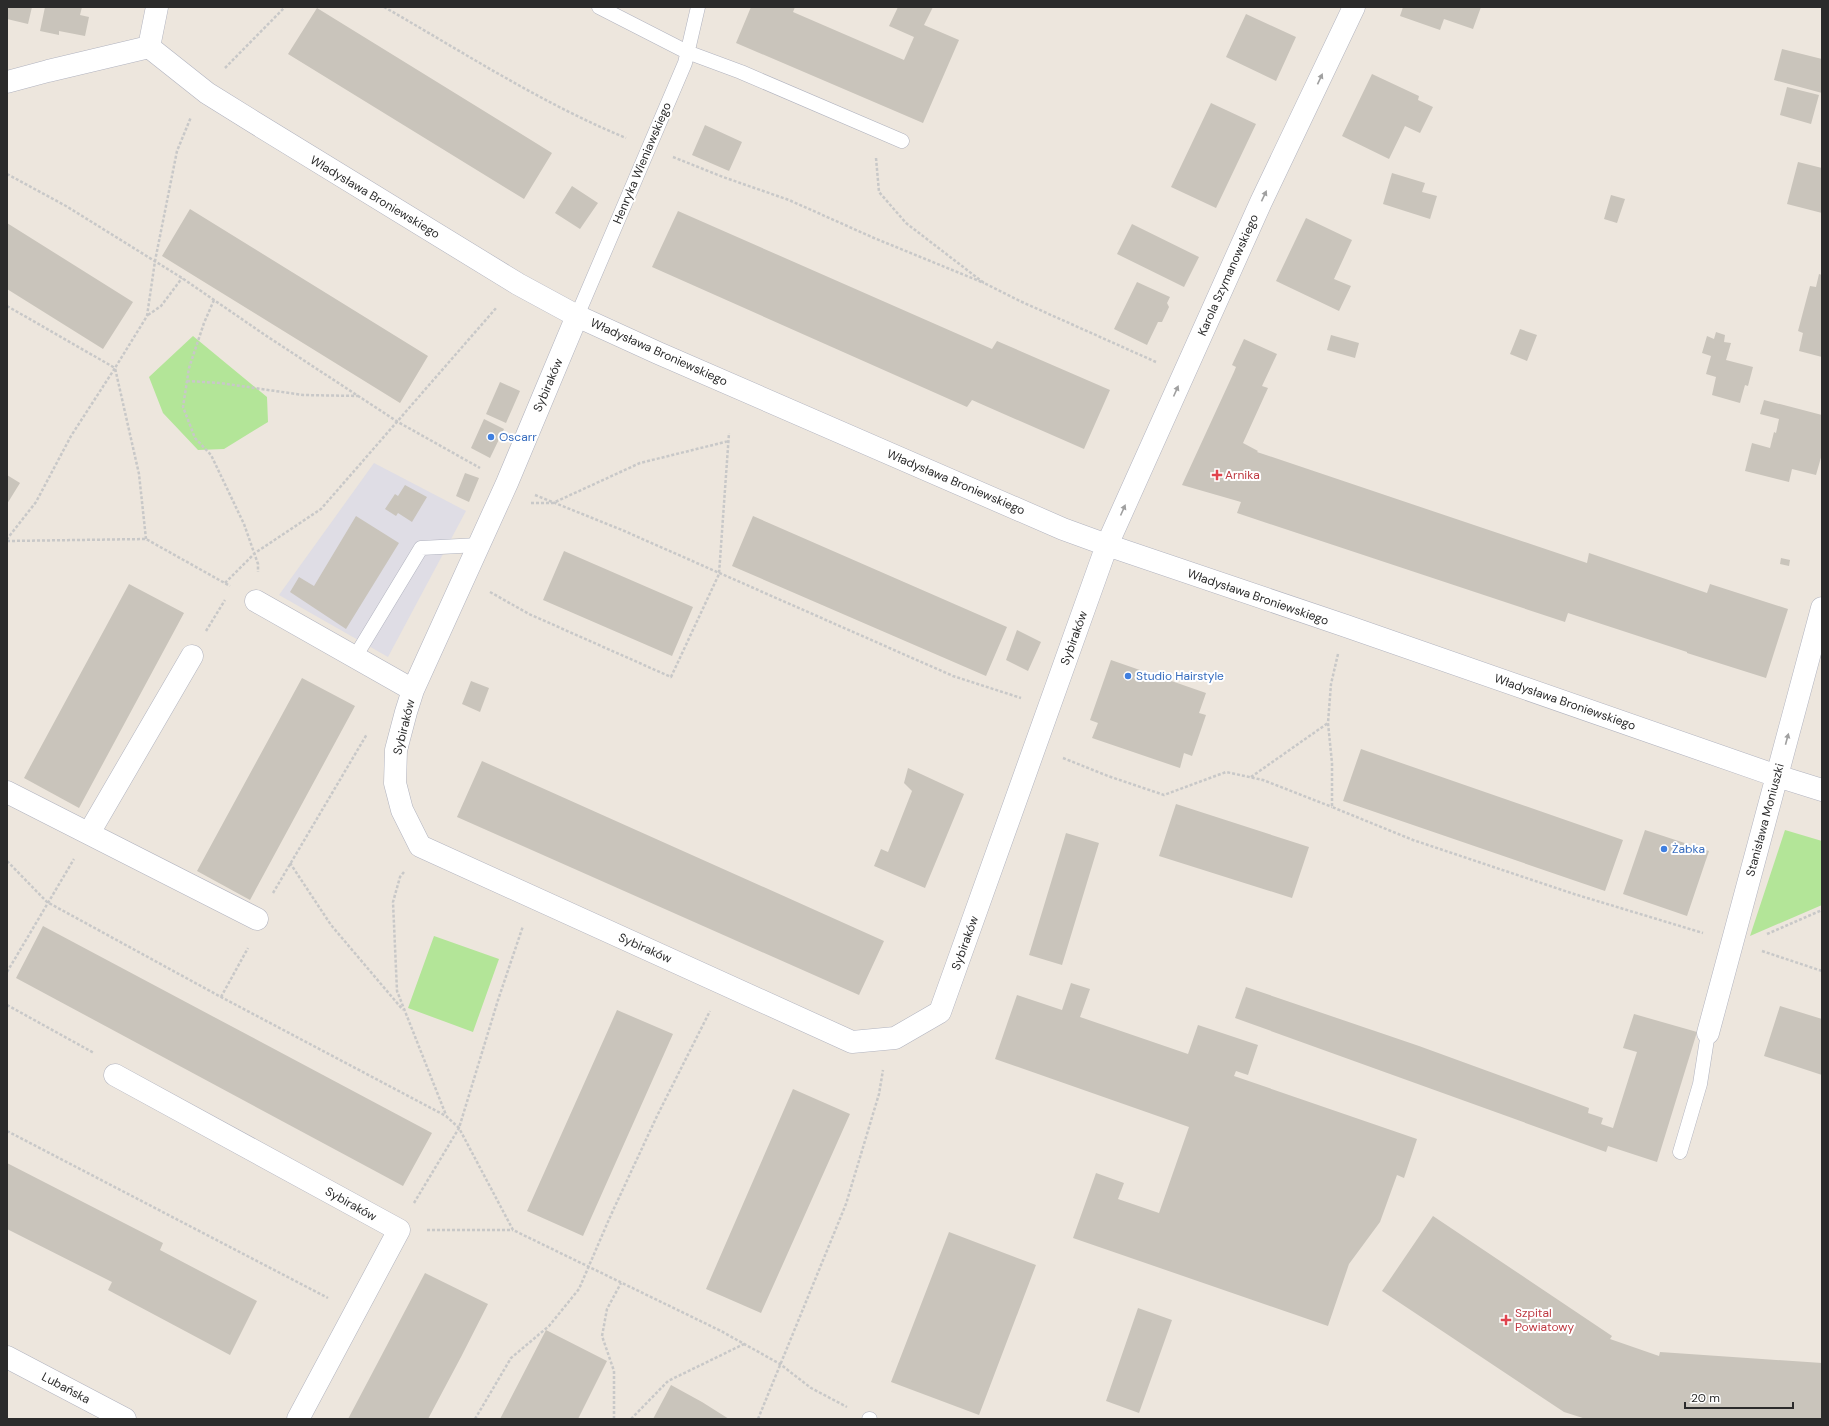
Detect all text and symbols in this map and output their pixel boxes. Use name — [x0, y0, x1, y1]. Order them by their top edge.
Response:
one-way arrow — [1317, 73, 1323, 84]
street label: Henryka Wieniawskiego — [609, 100, 675, 226]
street label: Władysława Broniewskiego — [307, 152, 443, 242]
one-way arrow — [1261, 190, 1267, 202]
street label: Karola Szymanowskiego — [1194, 212, 1262, 338]
street label: Władysława Broniewskiego — [588, 314, 730, 390]
street label: Sybiraków — [530, 356, 566, 414]
one-way arrow — [1173, 386, 1179, 397]
place label: Oscarr — [499, 429, 537, 445]
marker: Oscarr — [486, 432, 496, 442]
street label: Władysława Broniewskiego — [885, 446, 1027, 518]
place label: Arnika — [1225, 467, 1260, 483]
marker: Arnika — [1212, 470, 1222, 480]
one-way arrow — [1120, 504, 1126, 515]
street label: Władysława Broniewskiego — [1185, 565, 1331, 629]
street label: Sybiraków — [1057, 609, 1091, 667]
place label: Studio Hairstyle — [1136, 668, 1224, 684]
street label: Władysława Broniewskiego — [1492, 670, 1638, 734]
marker: Studio Hairstyle — [1123, 671, 1133, 681]
street label: Sybiraków — [389, 698, 419, 756]
one-way arrow — [1784, 733, 1790, 745]
street label: Stanisława Moniuszki — [1742, 762, 1788, 878]
place label: Żabka — [1672, 841, 1705, 857]
marker: Żabka — [1659, 844, 1669, 854]
street label: Sybiraków — [948, 914, 982, 972]
street label: Sybiraków — [616, 929, 674, 967]
street label: Sybiraków — [322, 1183, 380, 1225]
place label: Szpital Powiatowy — [1515, 1305, 1574, 1335]
marker: Szpital Powiatowy — [1500, 1314, 1512, 1326]
street label: Lubańska — [39, 1369, 93, 1407]
scale bar — [1685, 1384, 1793, 1410]
text: 20 m — [1691, 1390, 1720, 1406]

